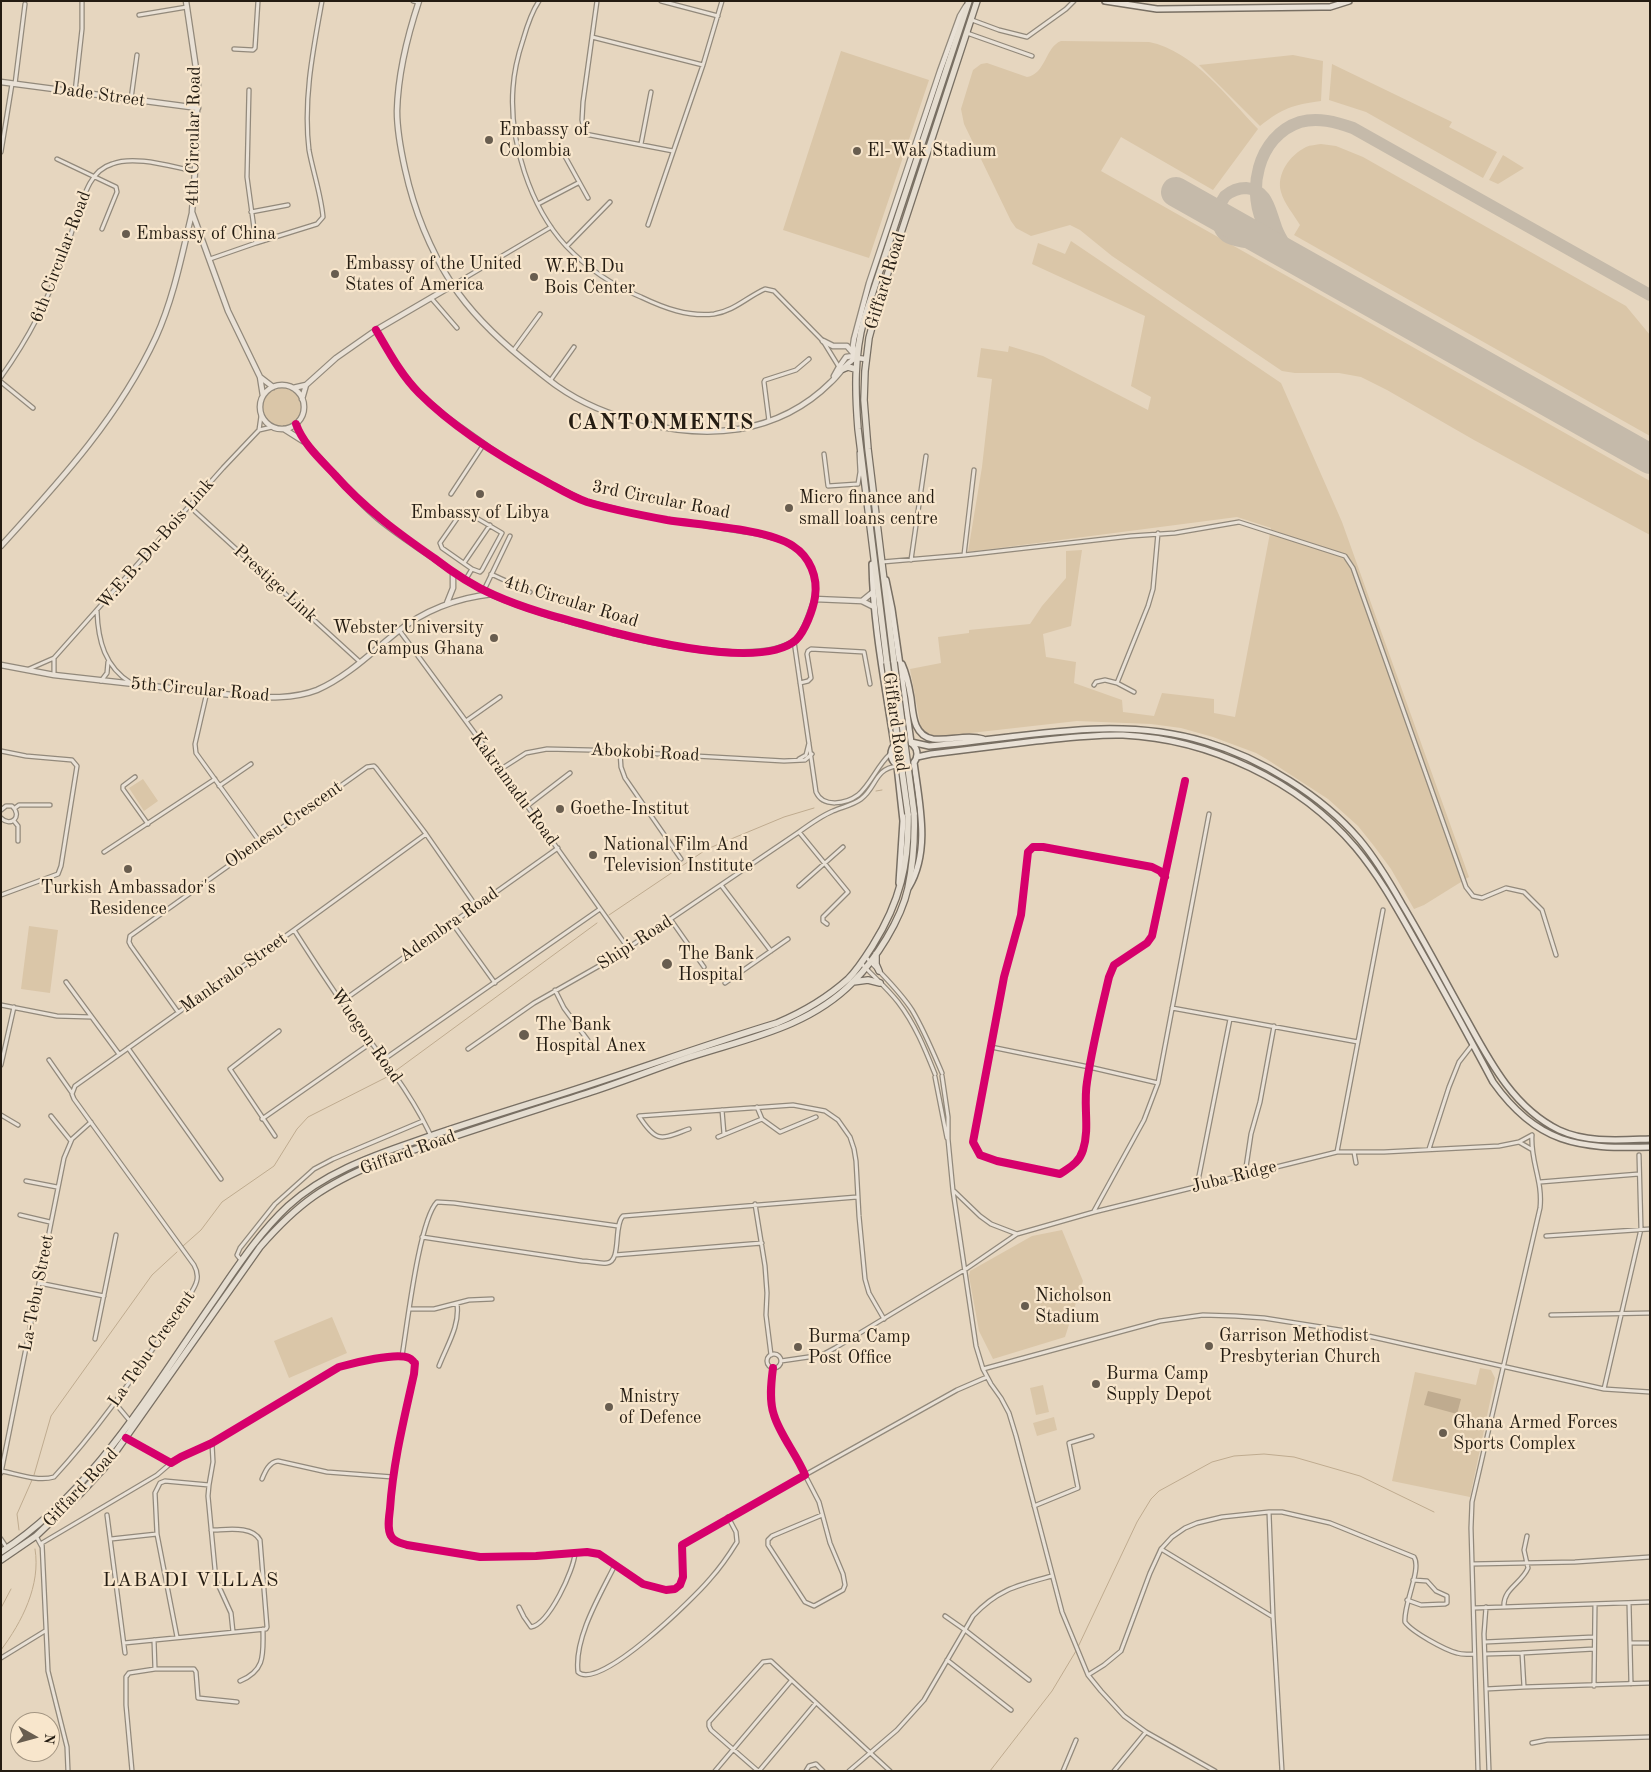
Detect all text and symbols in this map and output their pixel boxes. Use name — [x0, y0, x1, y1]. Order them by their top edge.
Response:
street label: 4th Circular Road — [182, 66, 206, 206]
street label: Dade Street — [51, 78, 147, 112]
place label: Embassy of Colombia — [499, 119, 589, 162]
marker: Embassy of Colombia — [483, 134, 495, 146]
place label: El-Wak Stadium — [867, 140, 997, 162]
marker: El-Wak Stadium — [851, 145, 863, 157]
street label: 6th Circular Road — [26, 188, 96, 326]
place label: Embassy of China — [136, 223, 276, 245]
marker: Embassy of China — [120, 228, 132, 240]
street label: Giffard Road — [861, 230, 911, 332]
place label: Embassy of the United States of America — [345, 253, 522, 296]
place label: W.E.B Du Bois Center — [544, 256, 635, 298]
marker: Embassy of the United States of America — [329, 268, 341, 280]
marker: W.E.B Du Bois Center — [528, 271, 540, 283]
district label: CANTONMENTS — [566, 410, 756, 436]
street label: W.E.B. Du-Bois Link — [93, 474, 219, 614]
street label: 3rd Circular Road — [590, 476, 732, 524]
place label: Micro finance and small loans centre — [799, 487, 938, 530]
marker: Embassy of Libya — [474, 488, 486, 500]
place label: Embassy of Libya — [411, 502, 549, 524]
marker: Micro finance and small loans centre — [783, 502, 795, 514]
street label: Prestige Link — [228, 541, 322, 627]
street label: 4th Circular Road — [501, 571, 641, 633]
place label: Webster University Campus Ghana — [333, 617, 484, 660]
marker: Webster University Campus Ghana — [488, 632, 500, 644]
street label: Giffard Road — [877, 671, 913, 773]
street label: 5th Circular Road — [130, 673, 270, 707]
street label: Kakramadu Road — [465, 728, 563, 850]
street label: Abokobi Road — [590, 739, 700, 767]
street label: Obenesu Crescent — [221, 777, 347, 873]
place label: Goethe-Institut — [570, 798, 689, 820]
marker: Goethe-Institut — [554, 803, 566, 815]
place label: National Film And Television Institute — [603, 834, 753, 876]
marker: National Film And Television Institute — [587, 849, 599, 861]
marker: Turkish Ambassador's Residence — [122, 863, 134, 875]
place label: Turkish Ambassador's Residence — [40, 877, 216, 920]
street label: Adembra Road — [395, 883, 503, 967]
street label: Shipi Road — [593, 911, 677, 975]
street label: Mankralo Street — [176, 928, 292, 1018]
place label: The Bank Hospital — [678, 943, 754, 986]
marker: The Bank Hospital — [660, 957, 674, 971]
street label: Wuogon Road — [325, 985, 407, 1087]
place label: The Bank Hospital Anex — [535, 1014, 646, 1056]
marker: The Bank Hospital Anex — [517, 1028, 531, 1042]
street label: Giffard Road — [357, 1126, 459, 1180]
street label: Juba Ridge — [1189, 1156, 1279, 1198]
street label: La-Tebu Street — [15, 1232, 59, 1354]
place label: Nicholson Stadium — [1035, 1285, 1112, 1328]
street label: La Tebu Crescent — [104, 1287, 200, 1411]
marker: Nicholson Stadium — [1019, 1300, 1031, 1312]
place label: Garrison Methodist Presbyterian Church — [1219, 1325, 1380, 1368]
place label: Burma Camp Post Office — [808, 1326, 910, 1368]
marker: Garrison Methodist Presbyterian Church — [1203, 1340, 1215, 1352]
marker: Burma Camp Post Office — [792, 1341, 804, 1353]
place label: Burma Camp Supply Depot — [1106, 1363, 1212, 1406]
marker: Burma Camp Supply Depot — [1090, 1378, 1102, 1390]
place label: Mnistry of Defence — [619, 1386, 701, 1428]
marker: Mnistry of Defence — [603, 1401, 615, 1413]
place label: Ghana Armed Forces Sports Complex — [1453, 1412, 1618, 1455]
marker: Ghana Armed Forces Sports Complex — [1437, 1427, 1449, 1439]
street label: Giffard Road — [39, 1444, 123, 1532]
district label: LABADI VILLAS — [101, 1569, 281, 1593]
north arrow — [10, 1712, 60, 1762]
text: N — [41, 1733, 56, 1745]

